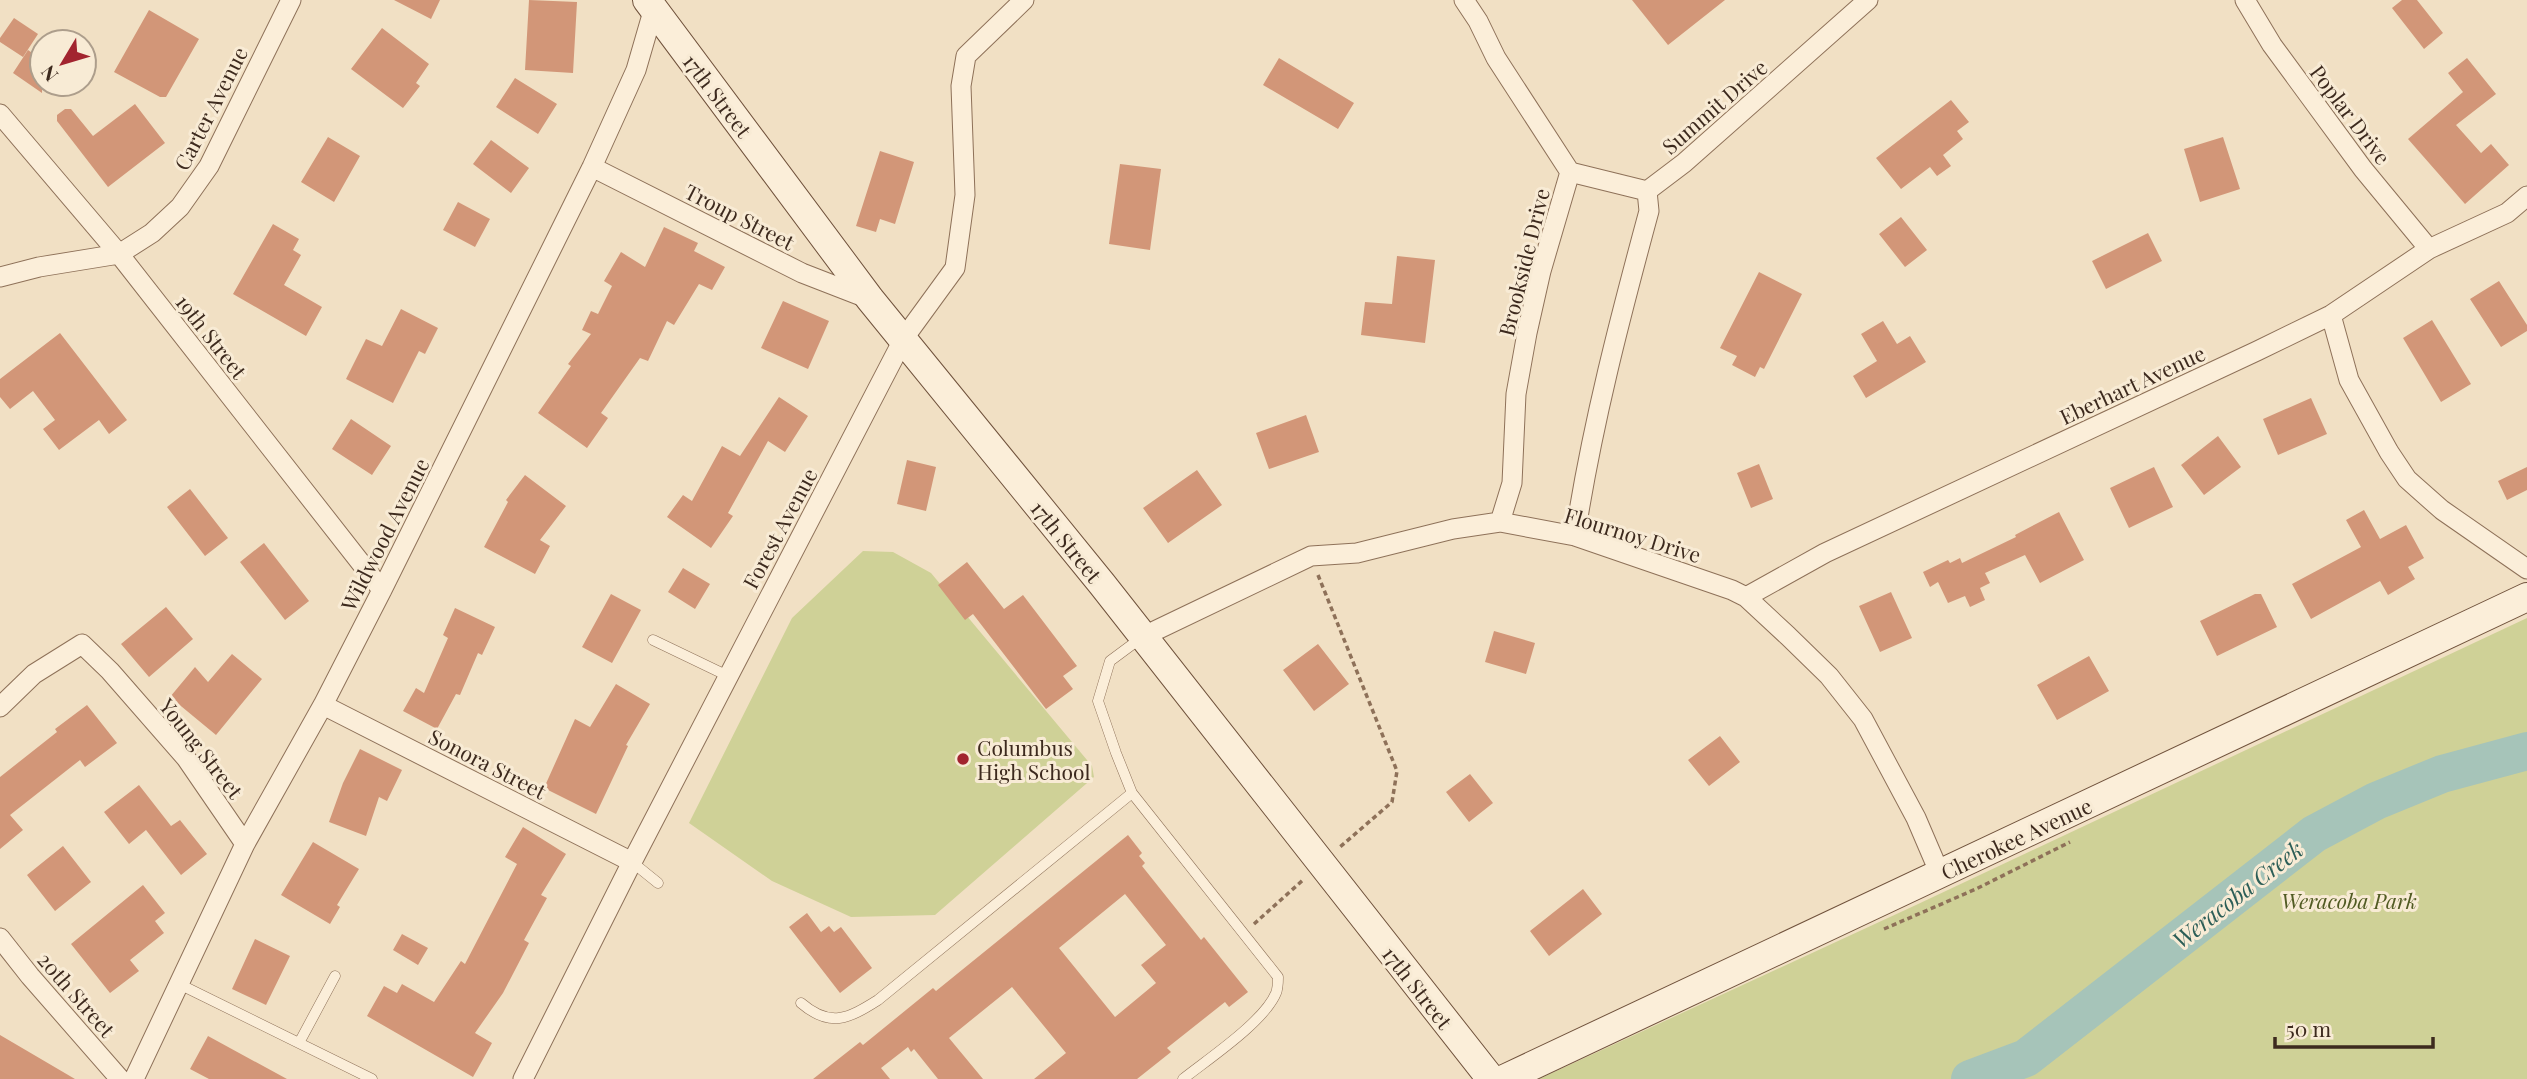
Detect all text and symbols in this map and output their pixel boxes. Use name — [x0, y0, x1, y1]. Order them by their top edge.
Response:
north arrow — [28, 28, 98, 98]
street label: Carter Avenue — [167, 41, 253, 175]
street label: 17th Street — [677, 48, 759, 143]
street label: Summit Drive — [1655, 53, 1773, 159]
street label: Poplar Drive — [2304, 59, 2398, 169]
text: N — [34, 60, 63, 87]
street label: Troup Street — [680, 176, 800, 256]
street label: Brookside Drive — [1491, 185, 1555, 339]
street label: 19th Street — [170, 288, 254, 384]
street label: Eberhart Avenue — [2055, 338, 2209, 430]
street label: Wildwood Avenue — [333, 453, 435, 616]
street label: Forest Avenue — [735, 463, 823, 593]
street label: 17th Street — [1025, 494, 1109, 588]
street label: Flournoy Drive — [1561, 500, 1705, 568]
street label: Young Street — [153, 691, 250, 804]
street label: Sonora Street — [425, 721, 552, 805]
place label: Columbus High School — [977, 733, 1090, 785]
marker: Columbus High School — [955, 751, 971, 767]
street label: Cherokee Avenue — [1936, 791, 2096, 885]
water label: Weracoba Creek — [2165, 833, 2309, 955]
park label: Weracoba Park — [2281, 886, 2417, 914]
street label: 17th Street — [1377, 940, 1459, 1035]
street label: 20th Street — [32, 946, 122, 1043]
scale bar — [2275, 1006, 2432, 1050]
text: 50 m — [2286, 1014, 2332, 1042]

